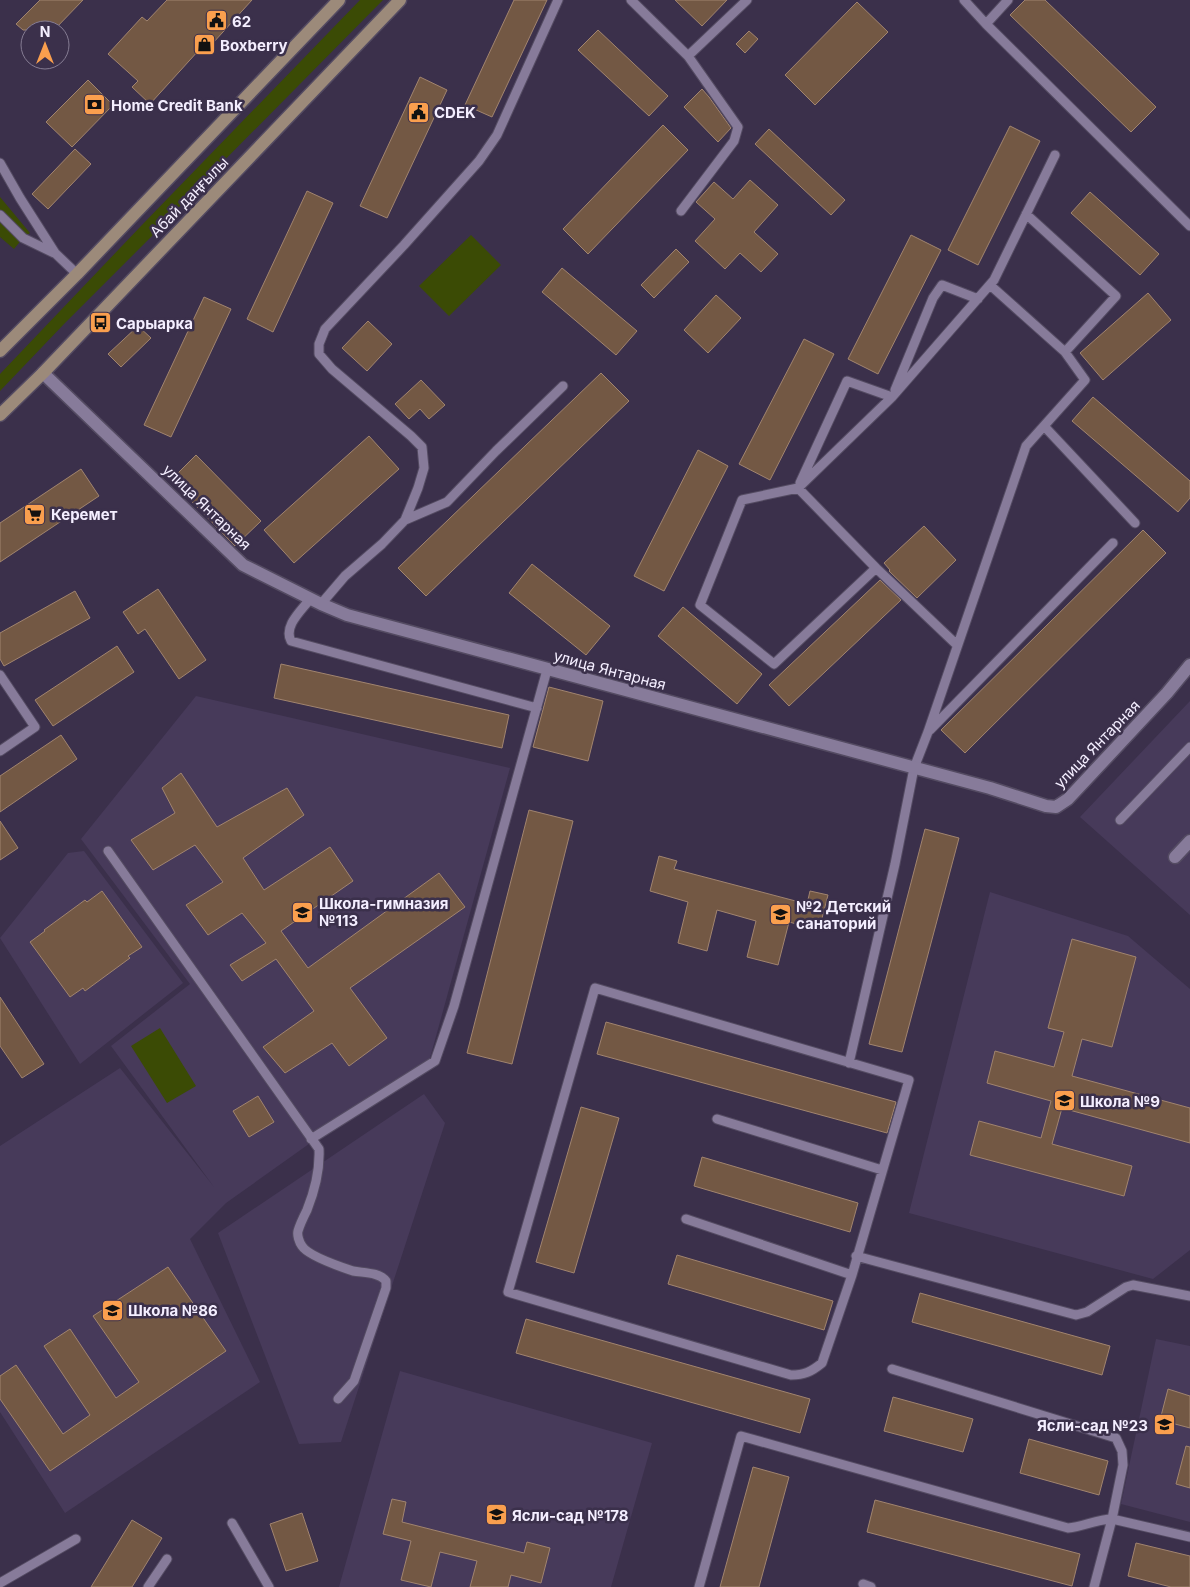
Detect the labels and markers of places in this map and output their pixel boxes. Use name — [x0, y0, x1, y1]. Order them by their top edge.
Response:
public building icon: 62 — [204, 9, 228, 33]
place label: 62 — [232, 12, 251, 31]
shop icon: Boxberry — [192, 33, 216, 57]
place label: Boxberry — [220, 36, 288, 55]
bank icon: Home Credit Bank — [83, 93, 107, 117]
place label: Home Credit Bank — [111, 96, 243, 115]
public building icon: CDEK — [406, 100, 430, 124]
place label: CDEK — [434, 103, 476, 122]
bus stop icon: Сарыарка — [88, 311, 112, 335]
place label: Сарыарка — [116, 314, 193, 333]
supermarket icon: Керемет — [23, 502, 47, 526]
place label: Керемет — [51, 505, 118, 524]
place label: Школа-гимназия №113 — [319, 894, 448, 930]
place label: №2 Детский санаторий — [796, 897, 891, 933]
school or university icon: Школа-гимназия №113 — [291, 900, 315, 924]
school or university icon: №2 Детский санаторий — [768, 903, 792, 927]
school or university icon: Школа №9 — [1052, 1089, 1076, 1113]
place label: Школа №9 — [1080, 1092, 1160, 1111]
school or university icon: Школа №86 — [100, 1298, 124, 1322]
place label: Школа №86 — [128, 1301, 218, 1320]
school or university icon: Ясли-сад №23 — [1152, 1413, 1176, 1437]
place label: Ясли-сад №23 — [1037, 1416, 1148, 1435]
school or university icon: Ясли-сад №178 — [484, 1503, 508, 1527]
place label: Ясли-сад №178 — [512, 1506, 629, 1525]

